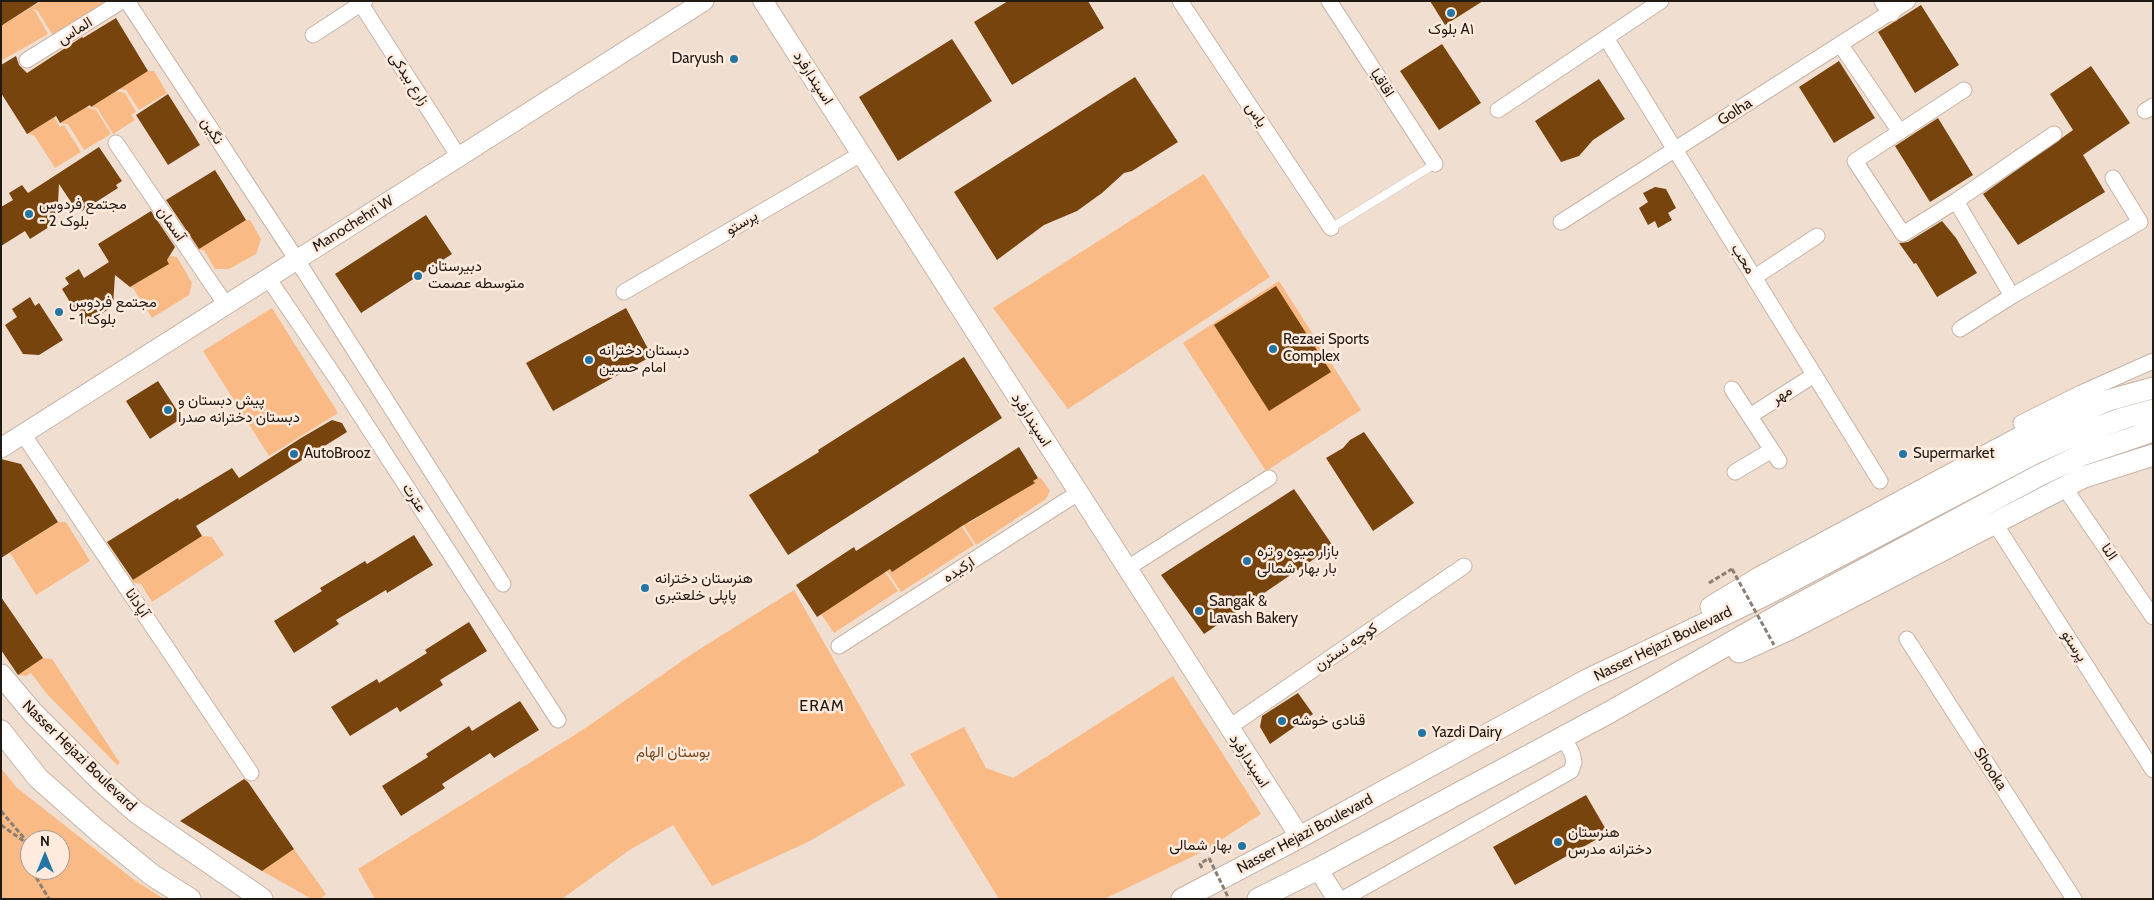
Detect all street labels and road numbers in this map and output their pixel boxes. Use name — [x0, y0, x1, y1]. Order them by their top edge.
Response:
street label: الماس — [54, 13, 96, 49]
street label: اسپندارفرد — [789, 48, 837, 108]
street label: زارع بیدکی — [385, 49, 433, 109]
street label: اقاقیا — [1366, 65, 1398, 101]
street label: Golha — [1715, 94, 1755, 130]
street label: یاس — [1241, 99, 1271, 131]
street label: نگین — [197, 114, 227, 148]
street label: Manochehri W — [309, 192, 397, 256]
street label: آسمان — [153, 203, 189, 245]
street label: پرستو — [723, 207, 761, 239]
street label: محب — [1727, 241, 1759, 277]
street label: مهر — [1768, 382, 1796, 408]
street label: اسپندارفرد — [1007, 390, 1055, 450]
street label: عترت — [398, 480, 430, 516]
street label: النا — [2097, 540, 2121, 564]
street label: ارکیده — [940, 553, 978, 587]
street label: آپادانا — [121, 585, 153, 621]
street label: Nasser Hejazi Boulevard — [1591, 603, 1735, 685]
street label: کوچه نسترن — [1311, 619, 1381, 675]
street label: پرستو — [2057, 627, 2091, 665]
street label: Nasser Hejazi Boulevard — [18, 697, 140, 815]
street label: اسپندارفرد — [1225, 731, 1273, 791]
street label: Shooka — [1970, 744, 2010, 794]
street label: Nasser Hejazi Boulevard — [1234, 791, 1376, 877]

